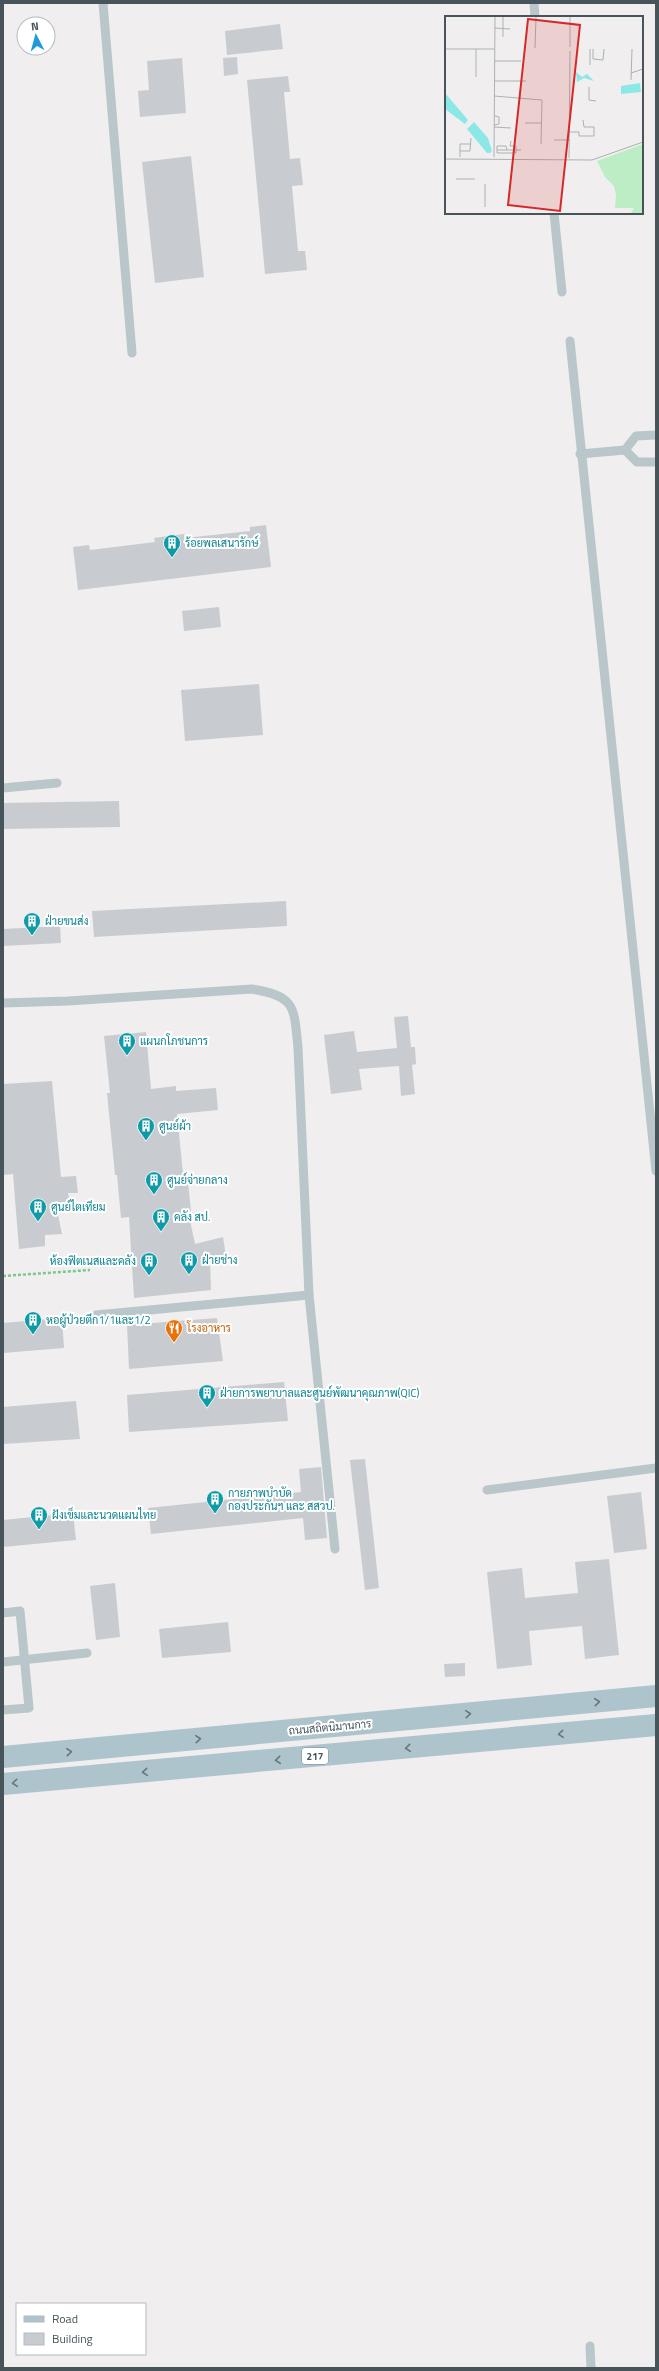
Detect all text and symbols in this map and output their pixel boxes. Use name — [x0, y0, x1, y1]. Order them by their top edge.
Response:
north arrow — [16, 16, 56, 56]
inset map — [445, 16, 643, 214]
text: N — [30, 18, 40, 34]
building icon: ร้อยพลเสนารักษ์ — [162, 533, 182, 558]
place label: ร้อยพลเสนารักษ์ — [185, 535, 259, 551]
building icon: ฝ่ายขนส่ง — [22, 911, 42, 936]
place label: ฝ่ายขนส่ง — [45, 913, 88, 929]
building icon: แผนกโภชนการ — [117, 1031, 137, 1056]
place label: แผนกโภชนการ — [140, 1033, 208, 1049]
building icon: ศูนย์ผ้า — [136, 1116, 156, 1141]
place label: ศูนย์ผ้า — [159, 1118, 191, 1134]
building icon: ศูนย์จ่ายกลาง — [144, 1170, 164, 1195]
place label: ศูนย์จ่ายกลาง — [167, 1172, 228, 1188]
building icon: ศูนย์ไตเทียม — [28, 1197, 48, 1222]
place label: ศูนย์ไตเทียม — [51, 1199, 106, 1215]
building icon: คลัง สป. — [151, 1207, 171, 1232]
place label: คลัง สป. — [174, 1209, 210, 1225]
building icon: ฝ่ายช่าง — [179, 1250, 199, 1275]
building icon: ห้องฟิตเนสและคลัง — [139, 1251, 159, 1276]
place label: ฝ่ายช่าง — [202, 1252, 237, 1268]
place label: ห้องฟิตเนสและคลัง — [50, 1253, 136, 1269]
building icon: หอผู้ป่วยตึก1/1และ1/2 — [23, 1310, 43, 1335]
place label: หอผู้ป่วยตึก1/1และ1/2 — [46, 1312, 151, 1328]
restaurant icon: โรงอาหาร — [164, 1318, 184, 1343]
place label: โรงอาหาร — [186, 1320, 231, 1336]
building icon: ฝ่ายการพยาบาลและศูนย์พัฒนาคุณภาพ(QIC) — [197, 1383, 217, 1408]
place label: ฝ่ายการพยาบาลและศูนย์พัฒนาคุณภาพ(QIC) — [220, 1385, 419, 1402]
place label: กายภาพบำบัด กองประกันฯ และ สสวป. — [228, 1485, 335, 1514]
building icon: กายภาพบำบัด กองประกันฯ และ สสวป. — [205, 1489, 225, 1514]
building icon: ฝังเข็มและนวดแผนไทย — [29, 1505, 49, 1530]
place label: ฝังเข็มและนวดแผนไทย — [52, 1506, 156, 1523]
one-way arrow — [594, 1698, 600, 1707]
one-way arrow — [465, 1710, 471, 1719]
street label: ถนนสถิตนิมานการ — [288, 1715, 372, 1739]
one-way arrow — [558, 1729, 564, 1738]
one-way arrow — [195, 1735, 202, 1744]
one-way arrow — [404, 1743, 411, 1752]
one-way arrow — [66, 1747, 72, 1756]
road number: 217 — [302, 1748, 328, 1764]
one-way arrow — [275, 1755, 281, 1764]
one-way arrow — [142, 1767, 148, 1776]
one-way arrow — [12, 1778, 18, 1787]
legend — [16, 2303, 146, 2355]
text: Road — [52, 2309, 78, 2328]
text: Building — [52, 2329, 93, 2348]

